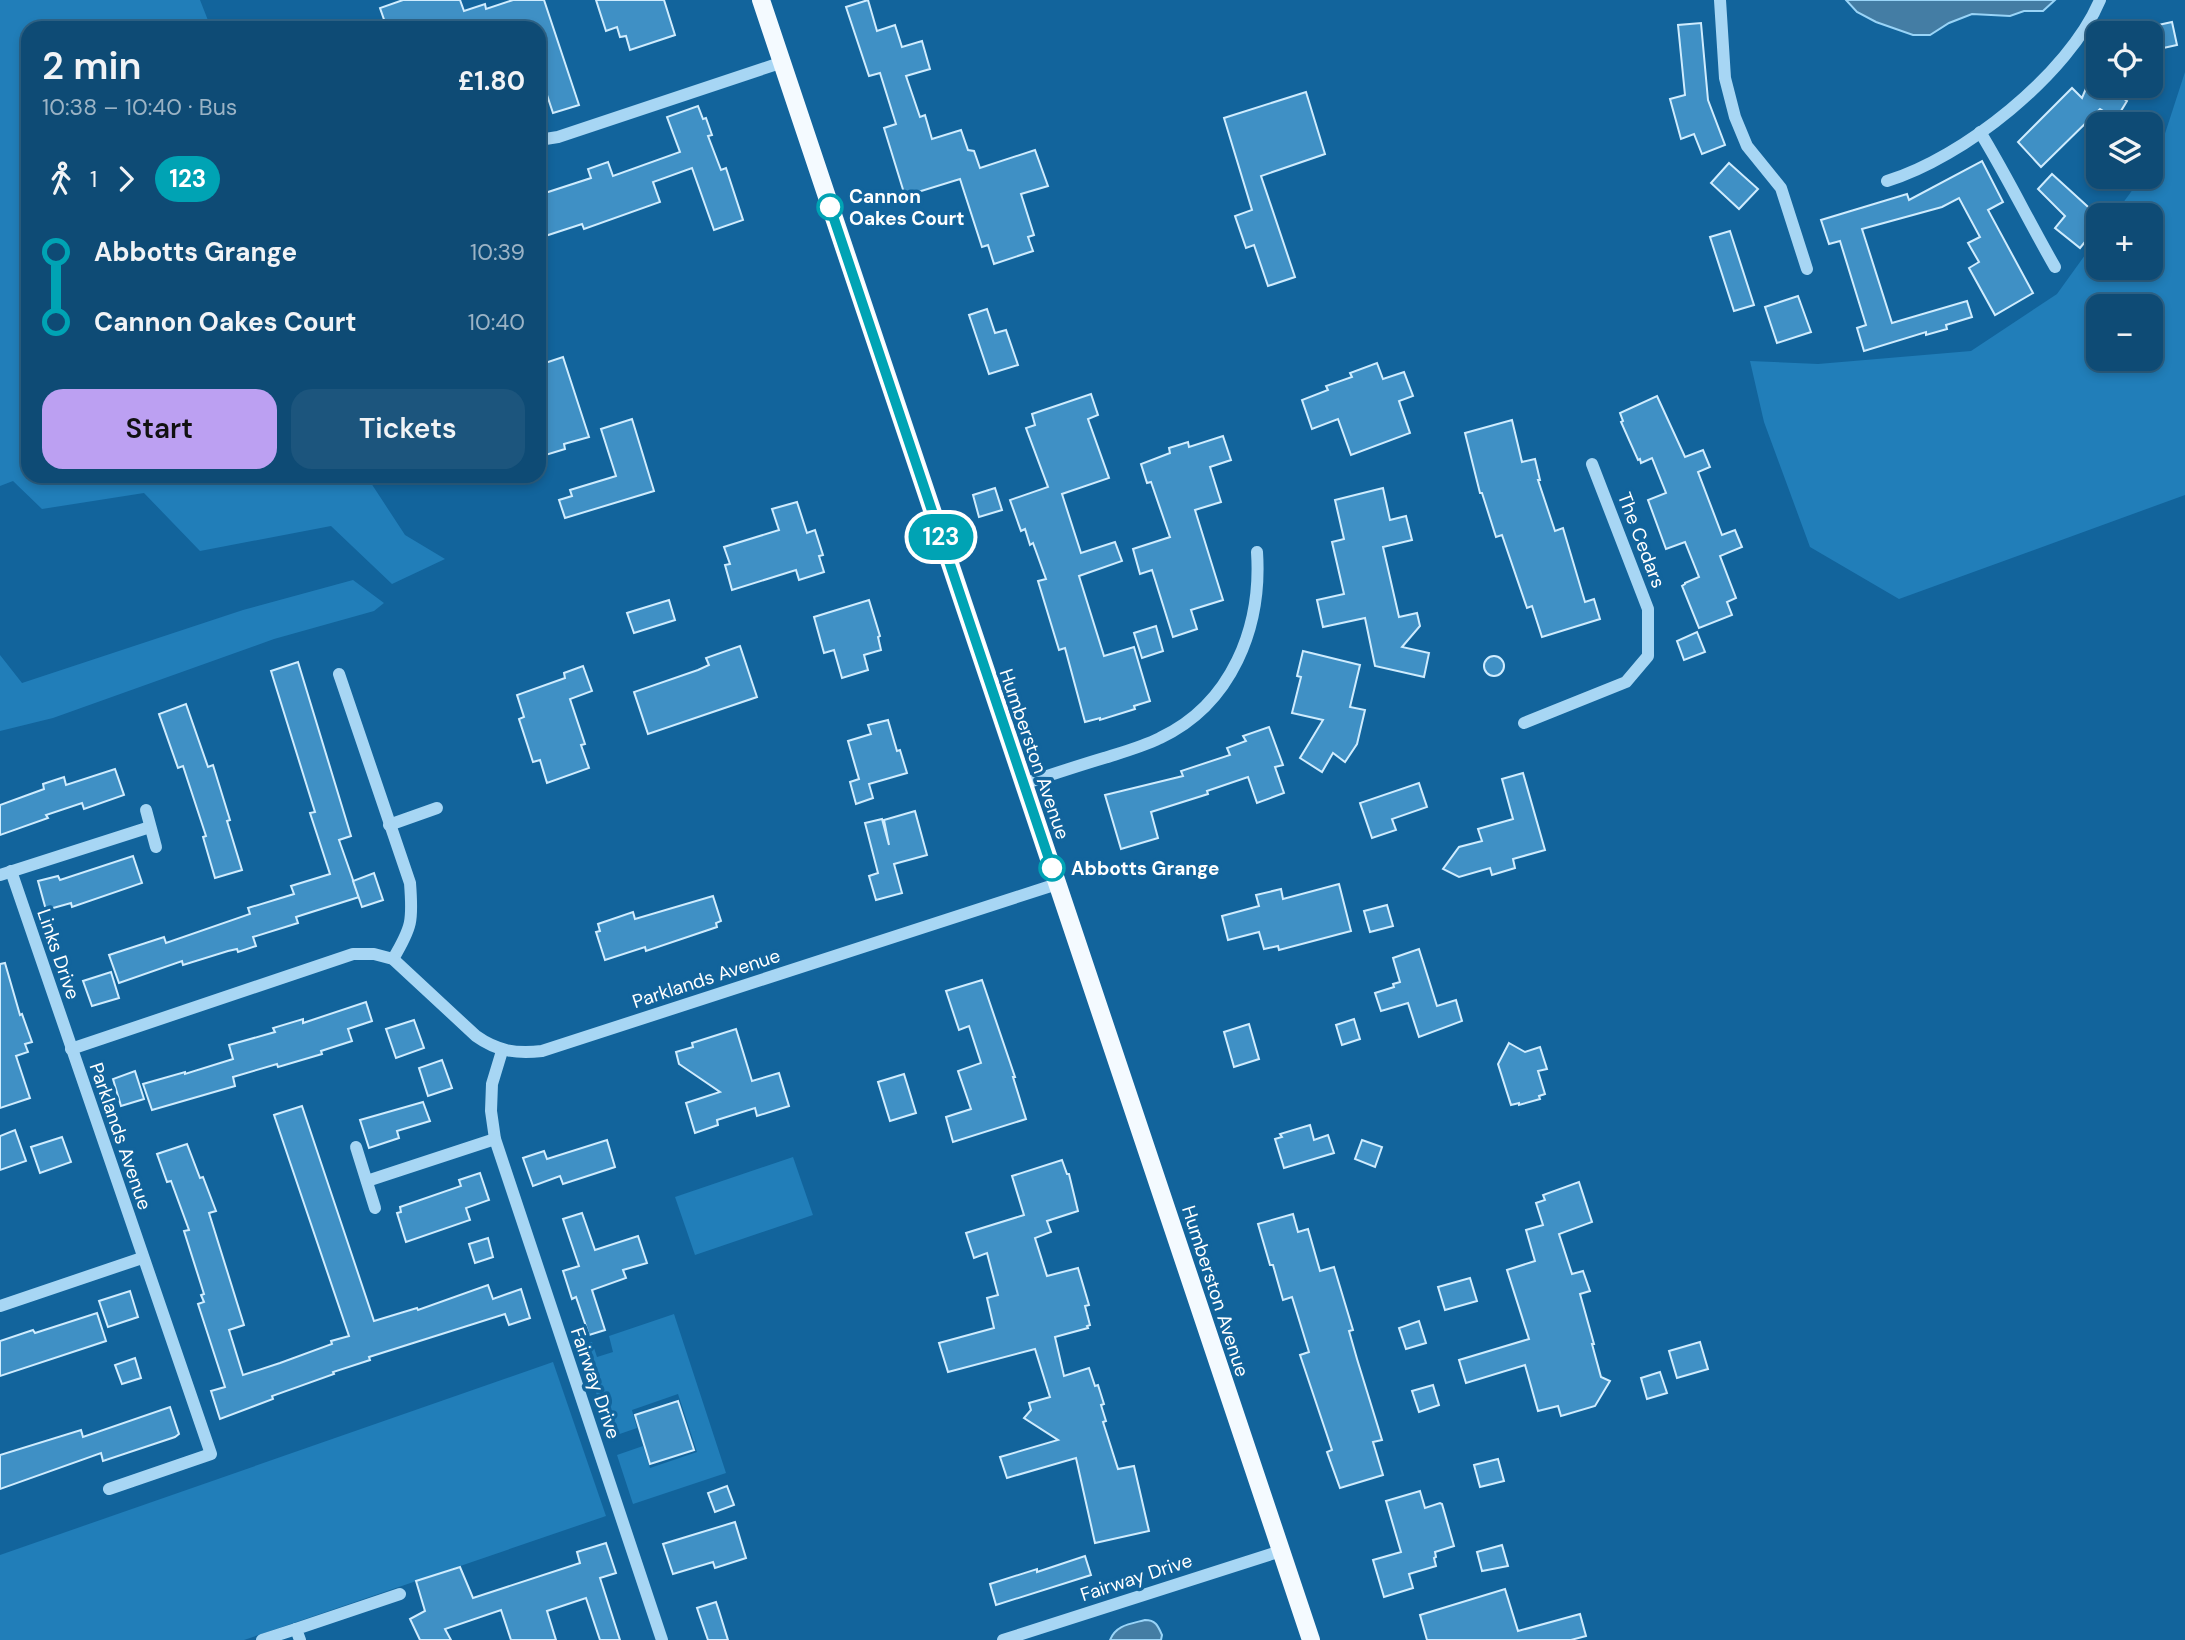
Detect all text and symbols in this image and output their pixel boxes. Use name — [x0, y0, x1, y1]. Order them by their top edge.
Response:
map controls — [2086, 21, 2163, 371]
button: locate — [2086, 21, 2163, 98]
text: 2 min — [42, 41, 141, 91]
text: £1.80 — [458, 64, 525, 98]
text: 10:38 – 10:40 · Bus — [42, 92, 237, 122]
button: layers — [2086, 112, 2163, 189]
icon: walk — [42, 160, 80, 198]
icon: forward — [107, 160, 145, 198]
text: 123 — [169, 163, 206, 194]
text: 1 — [90, 164, 97, 194]
place label: Cannon Oakes Court — [849, 184, 965, 231]
marker: Cannon Oakes Court — [817, 194, 843, 220]
button: + — [2086, 203, 2163, 280]
text: Abbotts Grange — [94, 235, 297, 269]
text: 10:39 — [470, 237, 525, 267]
button: − — [2086, 294, 2163, 371]
text: Cannon Oakes Court — [94, 305, 357, 339]
text: 10:40 — [468, 307, 525, 337]
button: Start — [42, 389, 277, 469]
button: Tickets — [291, 389, 525, 469]
street label: The Cedars — [1612, 489, 1671, 592]
line badge: 123 — [901, 514, 981, 560]
text: 123 — [922, 521, 960, 552]
street label: Humberston Avenue — [994, 666, 1075, 843]
marker: Abbotts Grange — [1039, 855, 1065, 881]
place label: Abbotts Grange — [1071, 856, 1219, 881]
street label: Links Drive — [31, 906, 86, 1003]
street label: Parklands Avenue — [629, 943, 783, 1014]
street label: Parklands Avenue — [84, 1059, 157, 1213]
street label: Humberston Avenue — [1176, 1202, 1255, 1380]
street label: Fairway Drive — [565, 1324, 626, 1442]
street label: Fairway Drive — [1077, 1548, 1195, 1607]

